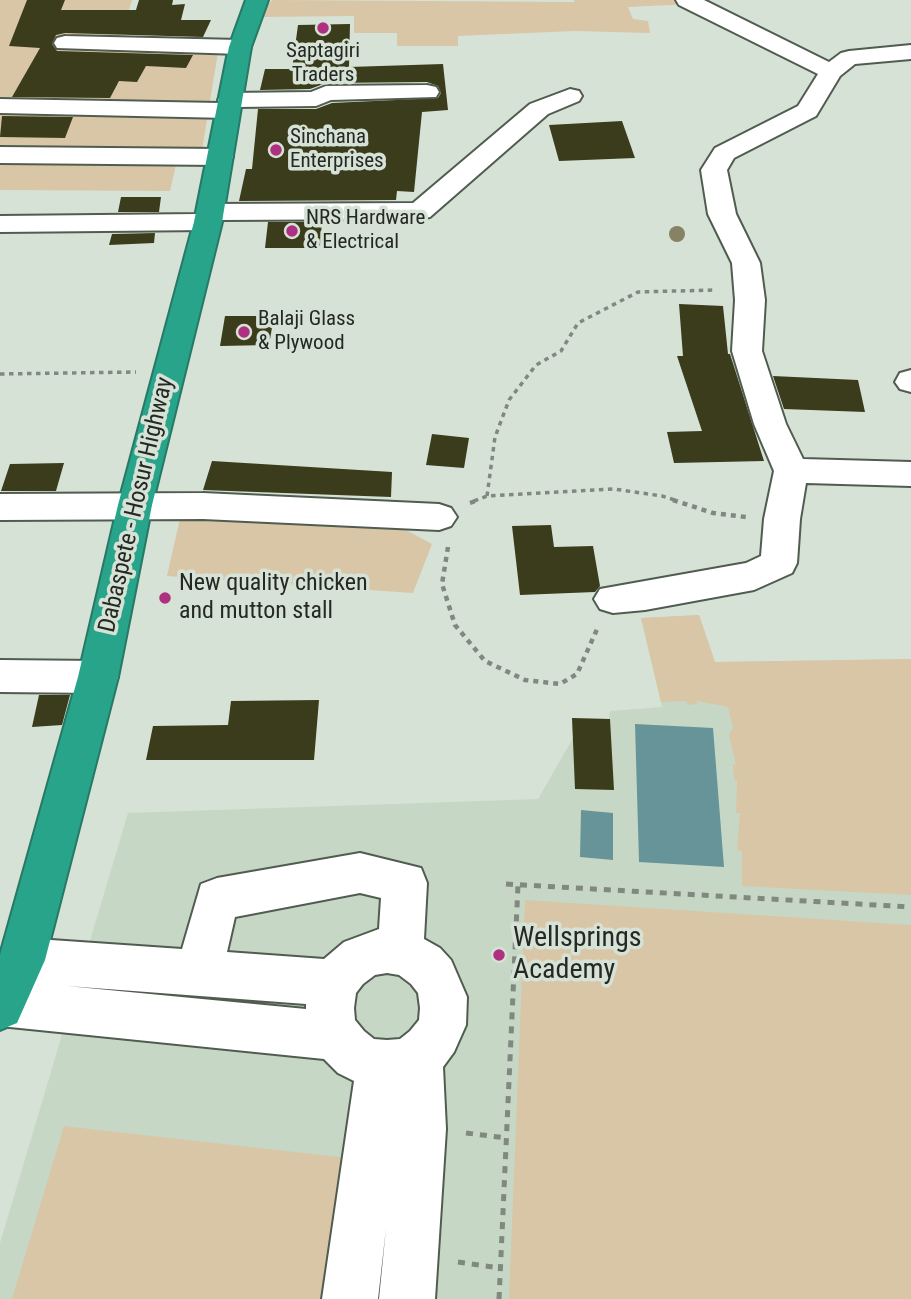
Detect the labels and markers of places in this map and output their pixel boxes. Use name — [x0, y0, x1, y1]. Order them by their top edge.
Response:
marker: Saptagiri Traders — [315, 20, 331, 36]
place label: Saptagiri Traders — [286, 39, 360, 89]
place label: Sinchana Enterprises — [290, 125, 384, 175]
marker: Sinchana Enterprises — [268, 142, 284, 158]
place label: NRS Hardware & Electrical — [306, 206, 425, 256]
marker: NRS Hardware & Electrical — [284, 223, 300, 239]
place label: Balaji Glass & Plywood — [258, 307, 355, 357]
marker: Balaji Glass & Plywood — [236, 324, 252, 340]
place label: New quality chicken and mutton stall — [179, 570, 368, 626]
marker: New quality chicken and mutton stall — [157, 590, 173, 606]
place label: Wellsprings Academy — [513, 922, 642, 988]
marker: Wellsprings Academy — [491, 947, 507, 963]

